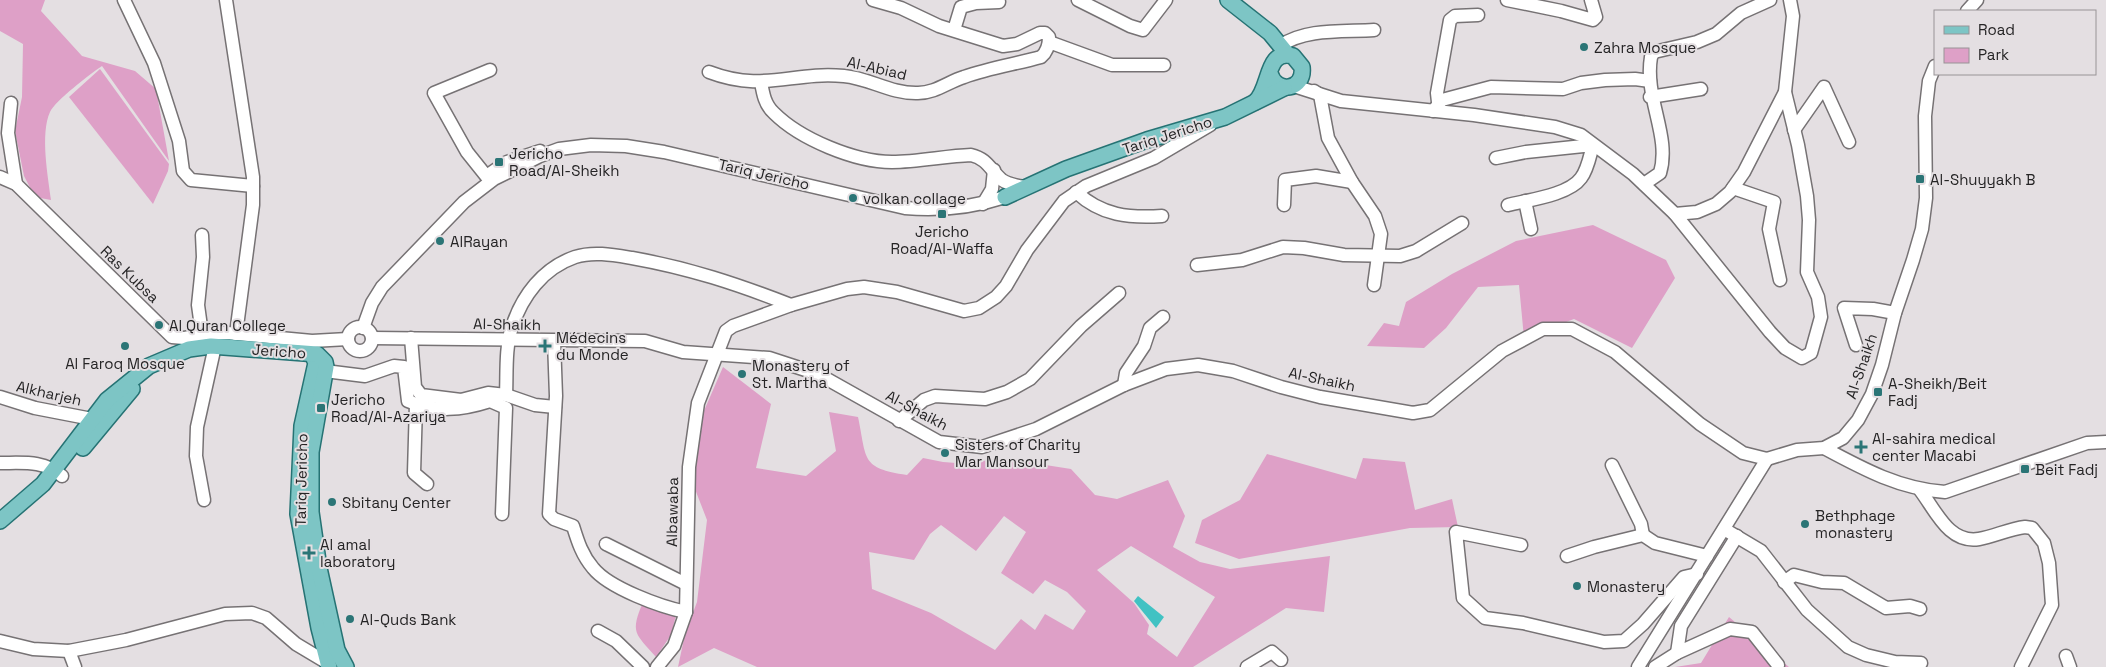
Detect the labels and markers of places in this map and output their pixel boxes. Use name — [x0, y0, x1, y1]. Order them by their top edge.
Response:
place label: Zahra Mosque — [1594, 38, 1696, 57]
marker: Zahra Mosque — [1578, 41, 1590, 53]
place label: Jericho Road/Al-Sheikh — [509, 144, 619, 180]
marker: Jericho Road/Al-Sheikh — [493, 156, 505, 168]
place label: Al-Shuyyakh B — [1930, 170, 2036, 189]
marker: Al-Shuyyakh B — [1914, 173, 1926, 185]
place label: volkan collage — [863, 189, 966, 208]
marker: volkan collage — [847, 192, 859, 204]
marker: Jericho Road/Al-Waffa — [936, 208, 948, 220]
place label: Jericho Road/Al-Waffa — [891, 222, 994, 258]
place label: AlRayan — [450, 232, 508, 251]
marker: AlRayan — [434, 235, 446, 247]
place label: Al Quran College — [169, 316, 286, 335]
marker: Al Quran College — [153, 319, 165, 331]
place label: Médecins du Monde — [556, 328, 629, 364]
marker: Médecins du Monde — [538, 339, 552, 353]
marker: Al Faroq Mosque — [119, 340, 131, 352]
place label: Al Faroq Mosque — [65, 354, 185, 373]
place label: Monastery of St. Martha — [752, 356, 850, 392]
marker: Monastery of St. Martha — [736, 368, 748, 380]
place label: A-Sheikh/Beit Fadj — [1888, 374, 1987, 410]
marker: A-Sheikh/Beit Fadj — [1872, 386, 1884, 398]
place label: Jericho Road/Al-Azariya — [331, 390, 446, 426]
marker: Jericho Road/Al-Azariya — [315, 402, 327, 414]
place label: Al-sahira medical center Macabi — [1872, 429, 1996, 465]
place label: Sisters of Charity Mar Mansour — [955, 435, 1081, 471]
marker: Al-sahira medical center Macabi — [1854, 440, 1868, 454]
marker: Sisters of Charity Mar Mansour — [939, 447, 951, 459]
place label: Beit Fadj — [2035, 460, 2098, 479]
marker: Beit Fadj — [2019, 463, 2031, 475]
place label: Sbitany Center — [342, 493, 451, 512]
marker: Sbitany Center — [326, 496, 338, 508]
place label: Bethphage monastery — [1815, 506, 1896, 542]
marker: Bethphage monastery — [1799, 518, 1811, 530]
place label: Al amal laboratory — [320, 535, 396, 571]
marker: Al amal laboratory — [302, 546, 316, 560]
place label: Monastery — [1587, 577, 1665, 596]
marker: Monastery — [1571, 580, 1583, 592]
place label: Al-Quds Bank — [360, 610, 456, 629]
marker: Al-Quds Bank — [344, 613, 356, 625]

